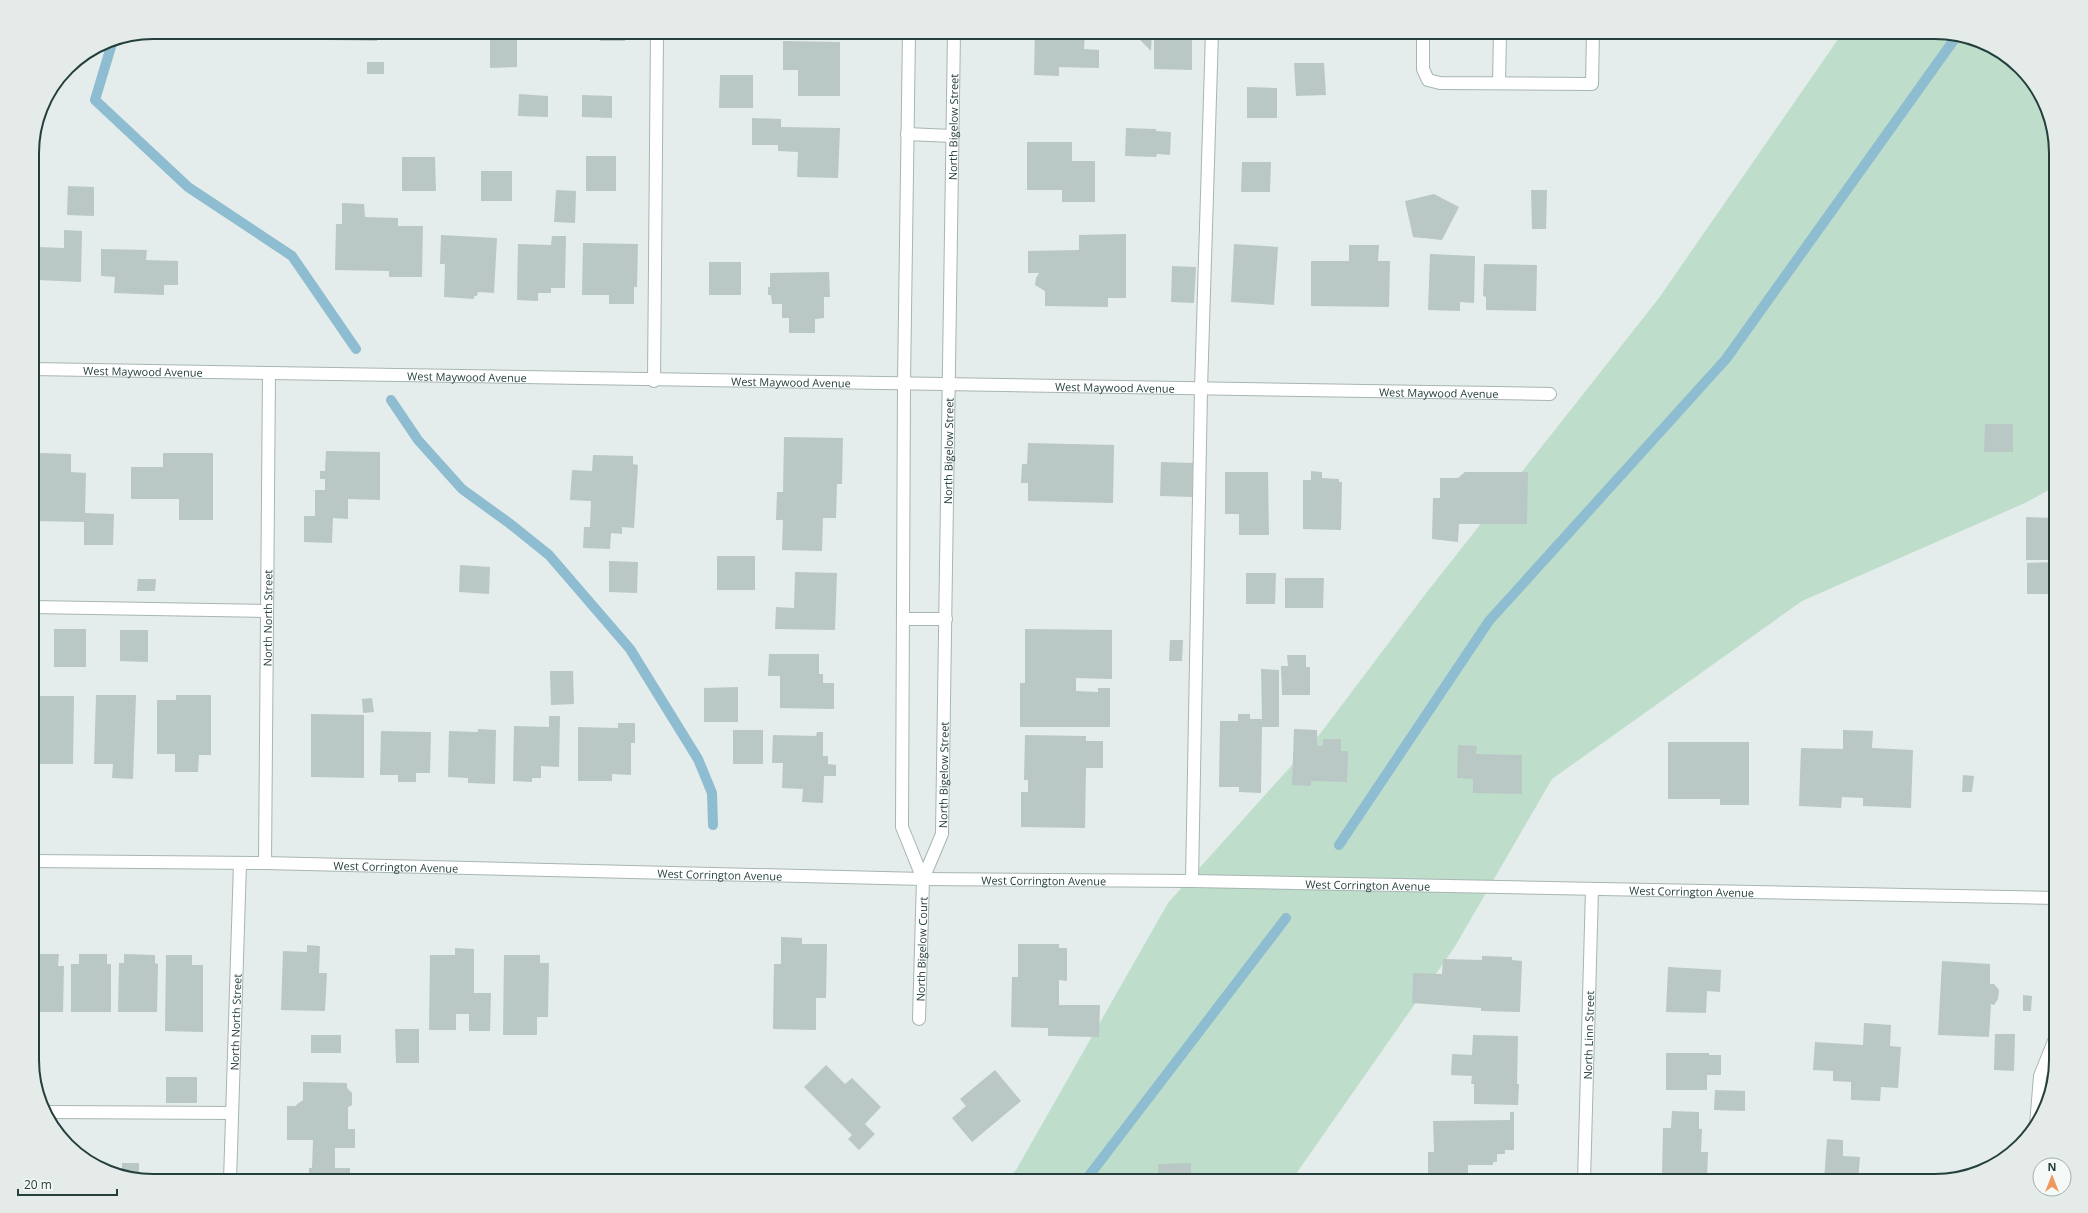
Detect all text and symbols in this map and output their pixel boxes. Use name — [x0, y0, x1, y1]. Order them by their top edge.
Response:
street label: North Bigelow Street — [944, 74, 961, 180]
street label: West Maywood Avenue — [83, 362, 203, 379]
street label: West Maywood Avenue — [407, 368, 527, 385]
street label: West Maywood Avenue — [731, 373, 851, 390]
street label: West Maywood Avenue — [1055, 378, 1175, 395]
street label: West Maywood Avenue — [1379, 384, 1499, 401]
street label: North Bigelow Street — [939, 397, 956, 504]
street label: North North Street — [259, 570, 275, 666]
street label: North Bigelow Street — [935, 721, 951, 828]
street label: West Corrington Avenue — [333, 857, 459, 875]
street label: West Corrington Avenue — [657, 865, 783, 883]
street label: West Corrington Avenue — [981, 872, 1106, 888]
street label: West Corrington Avenue — [1305, 876, 1430, 893]
street label: West Corrington Avenue — [1629, 882, 1754, 900]
street label: North Bigelow Court — [912, 896, 930, 1001]
street label: North North Street — [226, 973, 244, 1071]
street label: North Linn Street — [1579, 990, 1597, 1080]
north arrow — [2032, 1157, 2072, 1197]
text: N — [2048, 1159, 2056, 1174]
scale bar — [18, 1171, 117, 1197]
text: 20 m — [24, 1176, 52, 1193]

